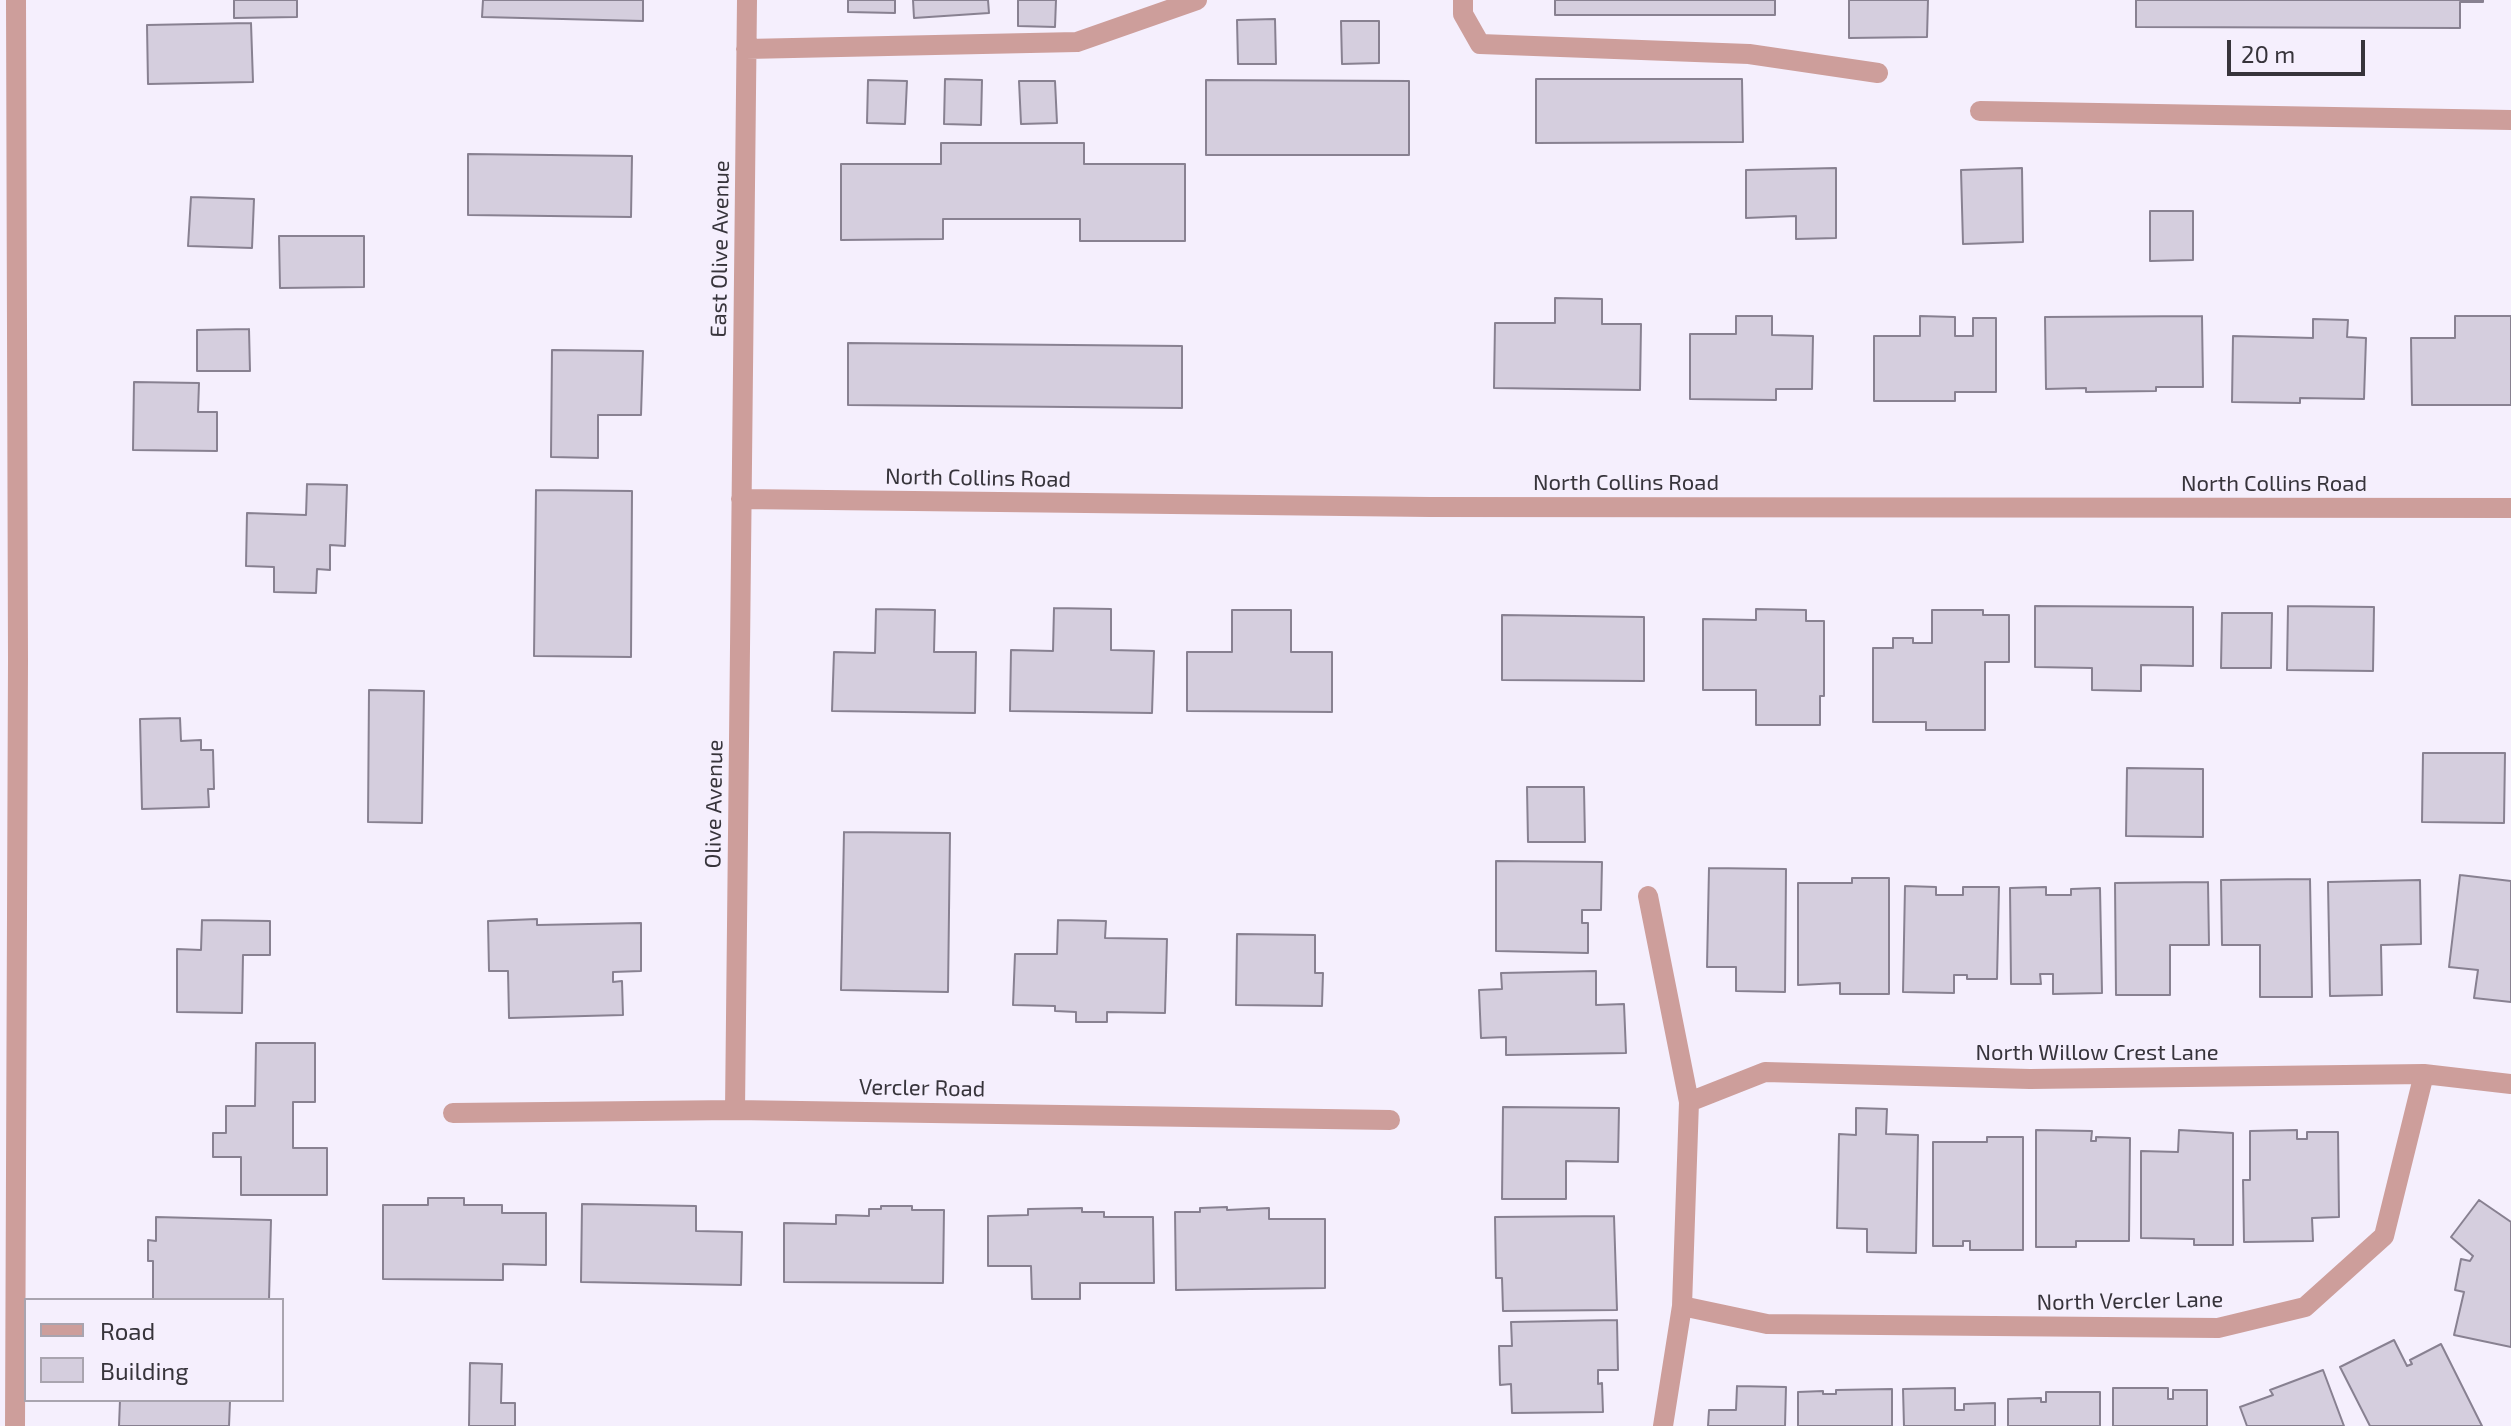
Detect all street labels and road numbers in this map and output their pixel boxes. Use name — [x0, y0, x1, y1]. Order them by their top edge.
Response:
street label: East Olive Avenue — [705, 160, 735, 338]
street label: North Collins Road — [885, 463, 1071, 493]
street label: North Collins Road — [1533, 470, 1719, 496]
street label: North Collins Road — [2181, 471, 2367, 497]
street label: Olive Avenue — [700, 739, 728, 869]
street label: North Willow Crest Lane — [1975, 1040, 2219, 1066]
street label: Vercler Road — [859, 1074, 985, 1102]
street label: North Vercler Lane — [2036, 1286, 2224, 1316]

